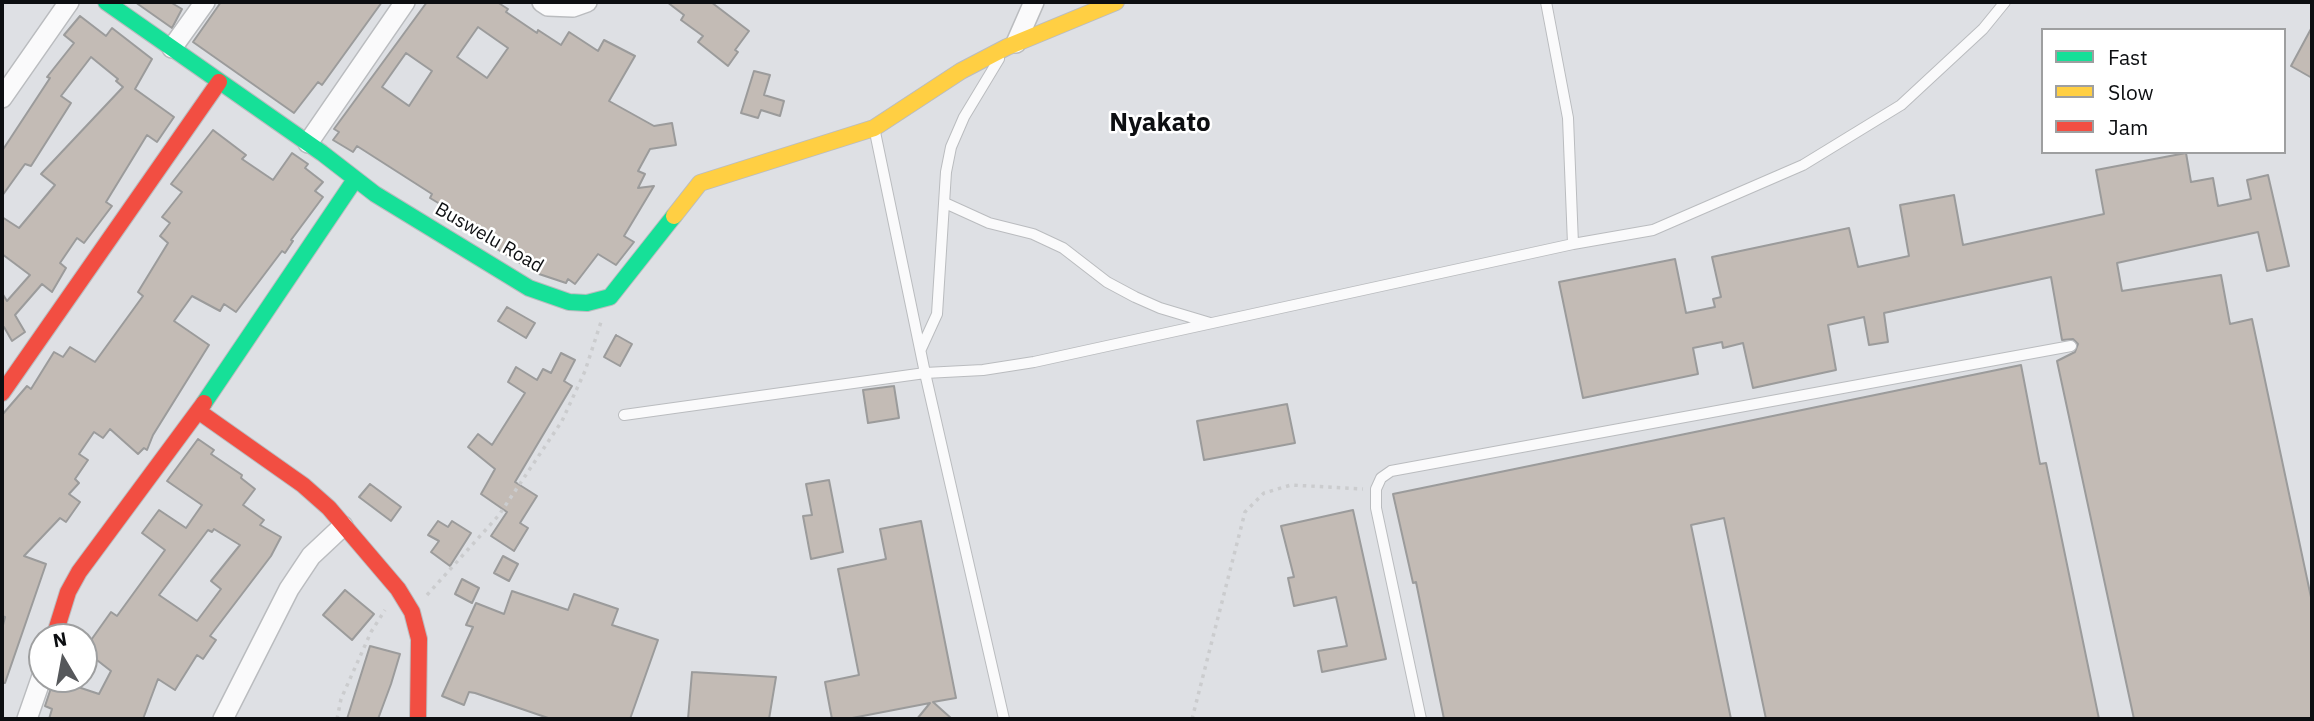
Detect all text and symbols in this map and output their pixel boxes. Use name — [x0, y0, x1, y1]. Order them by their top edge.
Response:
legend — [2041, 28, 2286, 154]
text: Fast — [2108, 43, 2148, 71]
text: Slow — [2108, 78, 2154, 106]
district label: Nyakato — [1109, 107, 1211, 139]
text: Jam — [2108, 113, 2148, 141]
street label: Buswelu Road — [431, 198, 547, 278]
north arrow — [28, 623, 98, 693]
text: N — [51, 626, 69, 652]

